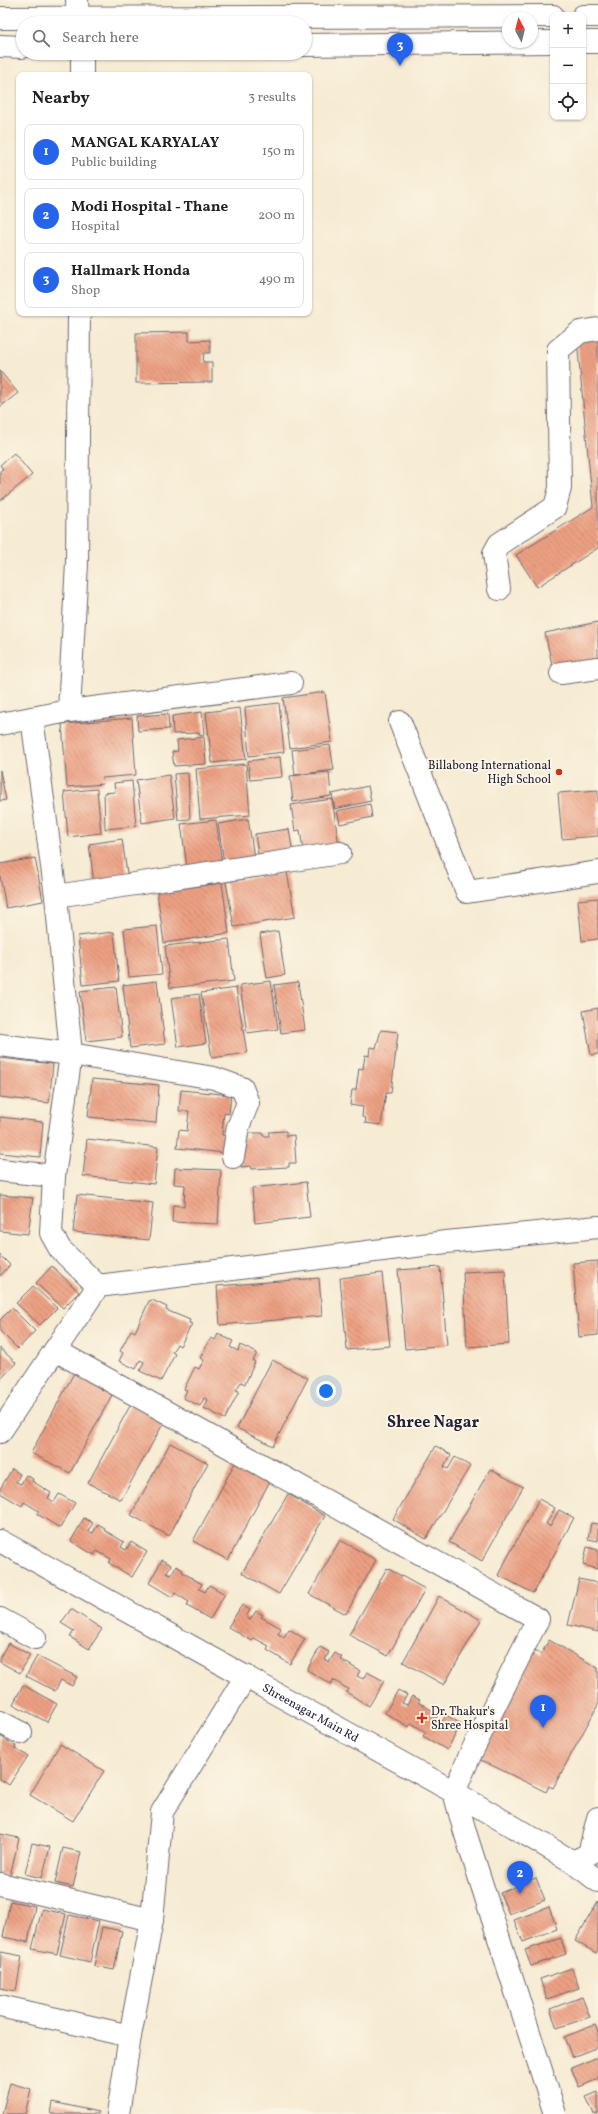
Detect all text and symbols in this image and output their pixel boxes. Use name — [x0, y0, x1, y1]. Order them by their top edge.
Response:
north arrow — [502, 12, 538, 48]
map controls — [550, 12, 586, 120]
button: + — [550, 12, 586, 48]
search box — [16, 16, 312, 60]
icon: search — [30, 27, 52, 49]
text: Search here — [62, 28, 139, 49]
pin: 3 — [387, 33, 413, 66]
button: − — [550, 48, 586, 84]
button: locate — [550, 84, 586, 120]
text: Nearby — [32, 87, 90, 110]
text: 3 results — [248, 89, 296, 107]
text: MANGAL KARYALAY — [71, 133, 219, 154]
text: 1 — [43, 143, 49, 161]
text: 150 m — [262, 143, 295, 161]
text: Public building — [71, 154, 157, 172]
text: Modi Hospital - Thane — [71, 197, 228, 218]
text: 2 — [43, 207, 49, 225]
text: 200 m — [258, 207, 295, 225]
text: Hospital — [71, 218, 120, 236]
text: Hallmark Honda — [71, 261, 190, 282]
text: 3 — [43, 271, 49, 289]
text: 490 m — [259, 271, 295, 289]
text: Shop — [71, 282, 100, 300]
place label: Billabong International High School — [428, 758, 551, 788]
marker: Billabong International High School — [554, 767, 564, 777]
your location — [316, 1381, 336, 1401]
district label: Shree Nagar — [387, 1412, 479, 1434]
street label: Shreenagar Main Rd — [259, 1680, 362, 1747]
pin: 1 — [530, 1695, 556, 1728]
place label: Dr. Thakur's Shree Hospital — [431, 1704, 509, 1734]
marker: Dr. Thakur's Shree Hospital — [416, 1712, 428, 1724]
pin: 2 — [507, 1861, 533, 1894]

